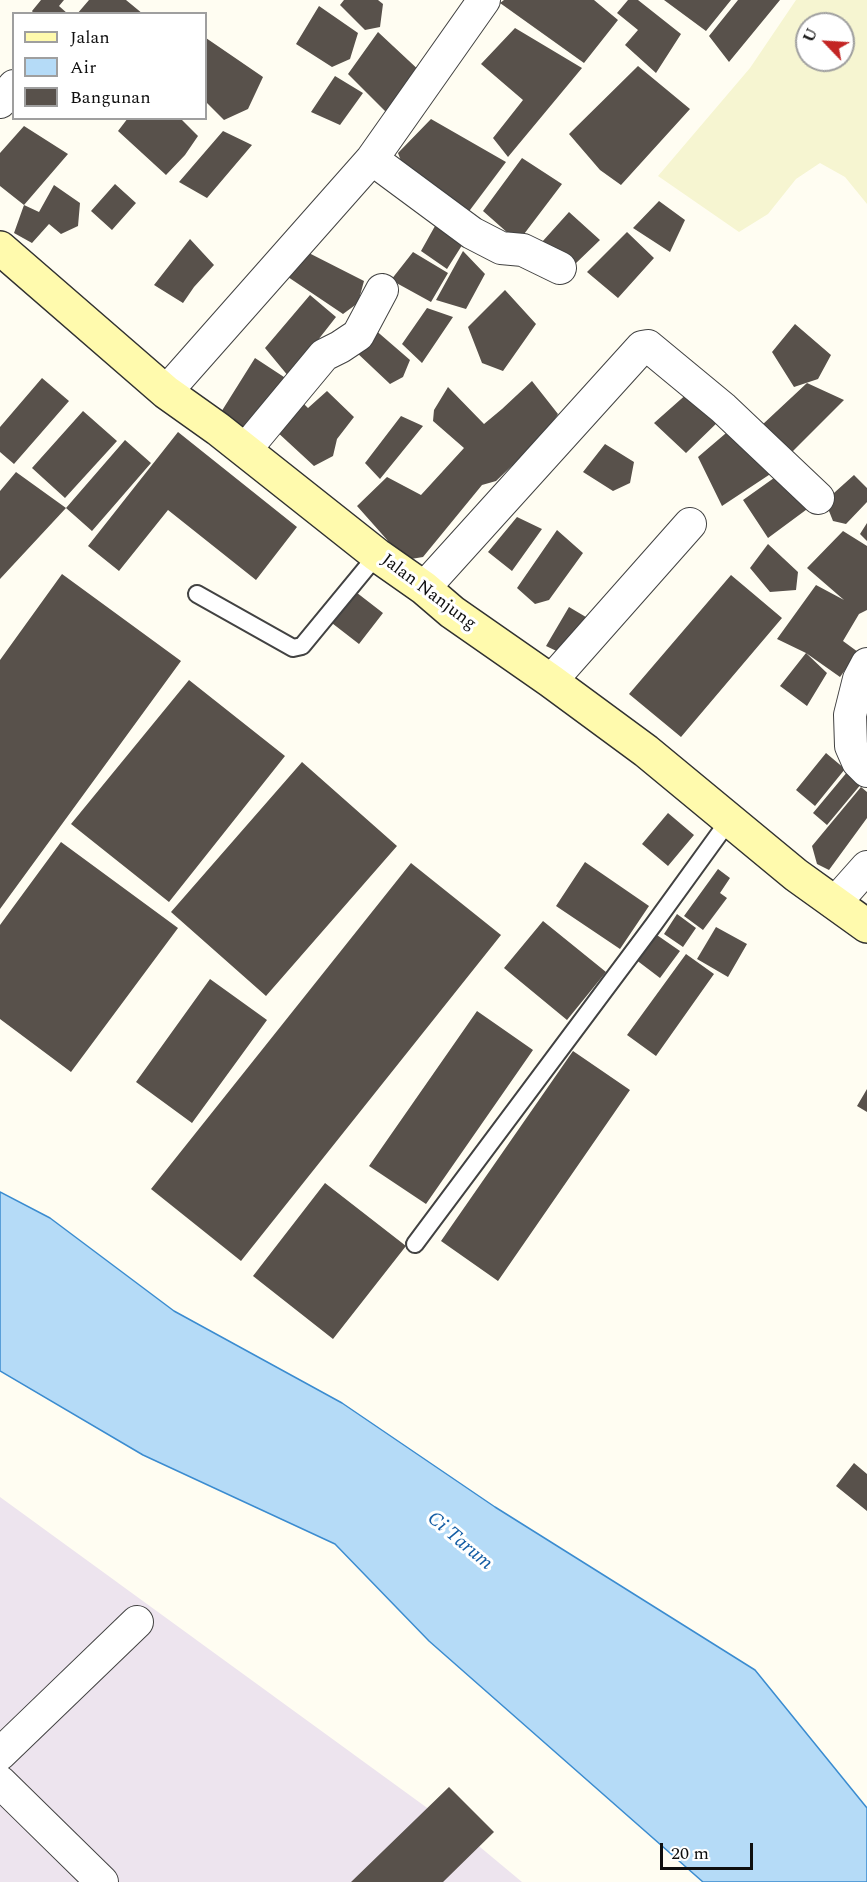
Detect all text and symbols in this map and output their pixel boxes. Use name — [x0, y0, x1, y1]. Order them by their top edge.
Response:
legend — [12, 12, 207, 120]
north arrow — [795, 12, 855, 72]
text: Jalan — [70, 24, 110, 51]
text: U — [797, 24, 824, 46]
text: Air — [70, 54, 96, 81]
text: Bangunan — [70, 84, 151, 111]
street label: Jalan Nanjung — [376, 550, 480, 636]
water label: Ci Tarum — [421, 1508, 497, 1576]
scale bar — [663, 1831, 756, 1869]
text: 20 m — [671, 1840, 709, 1867]

